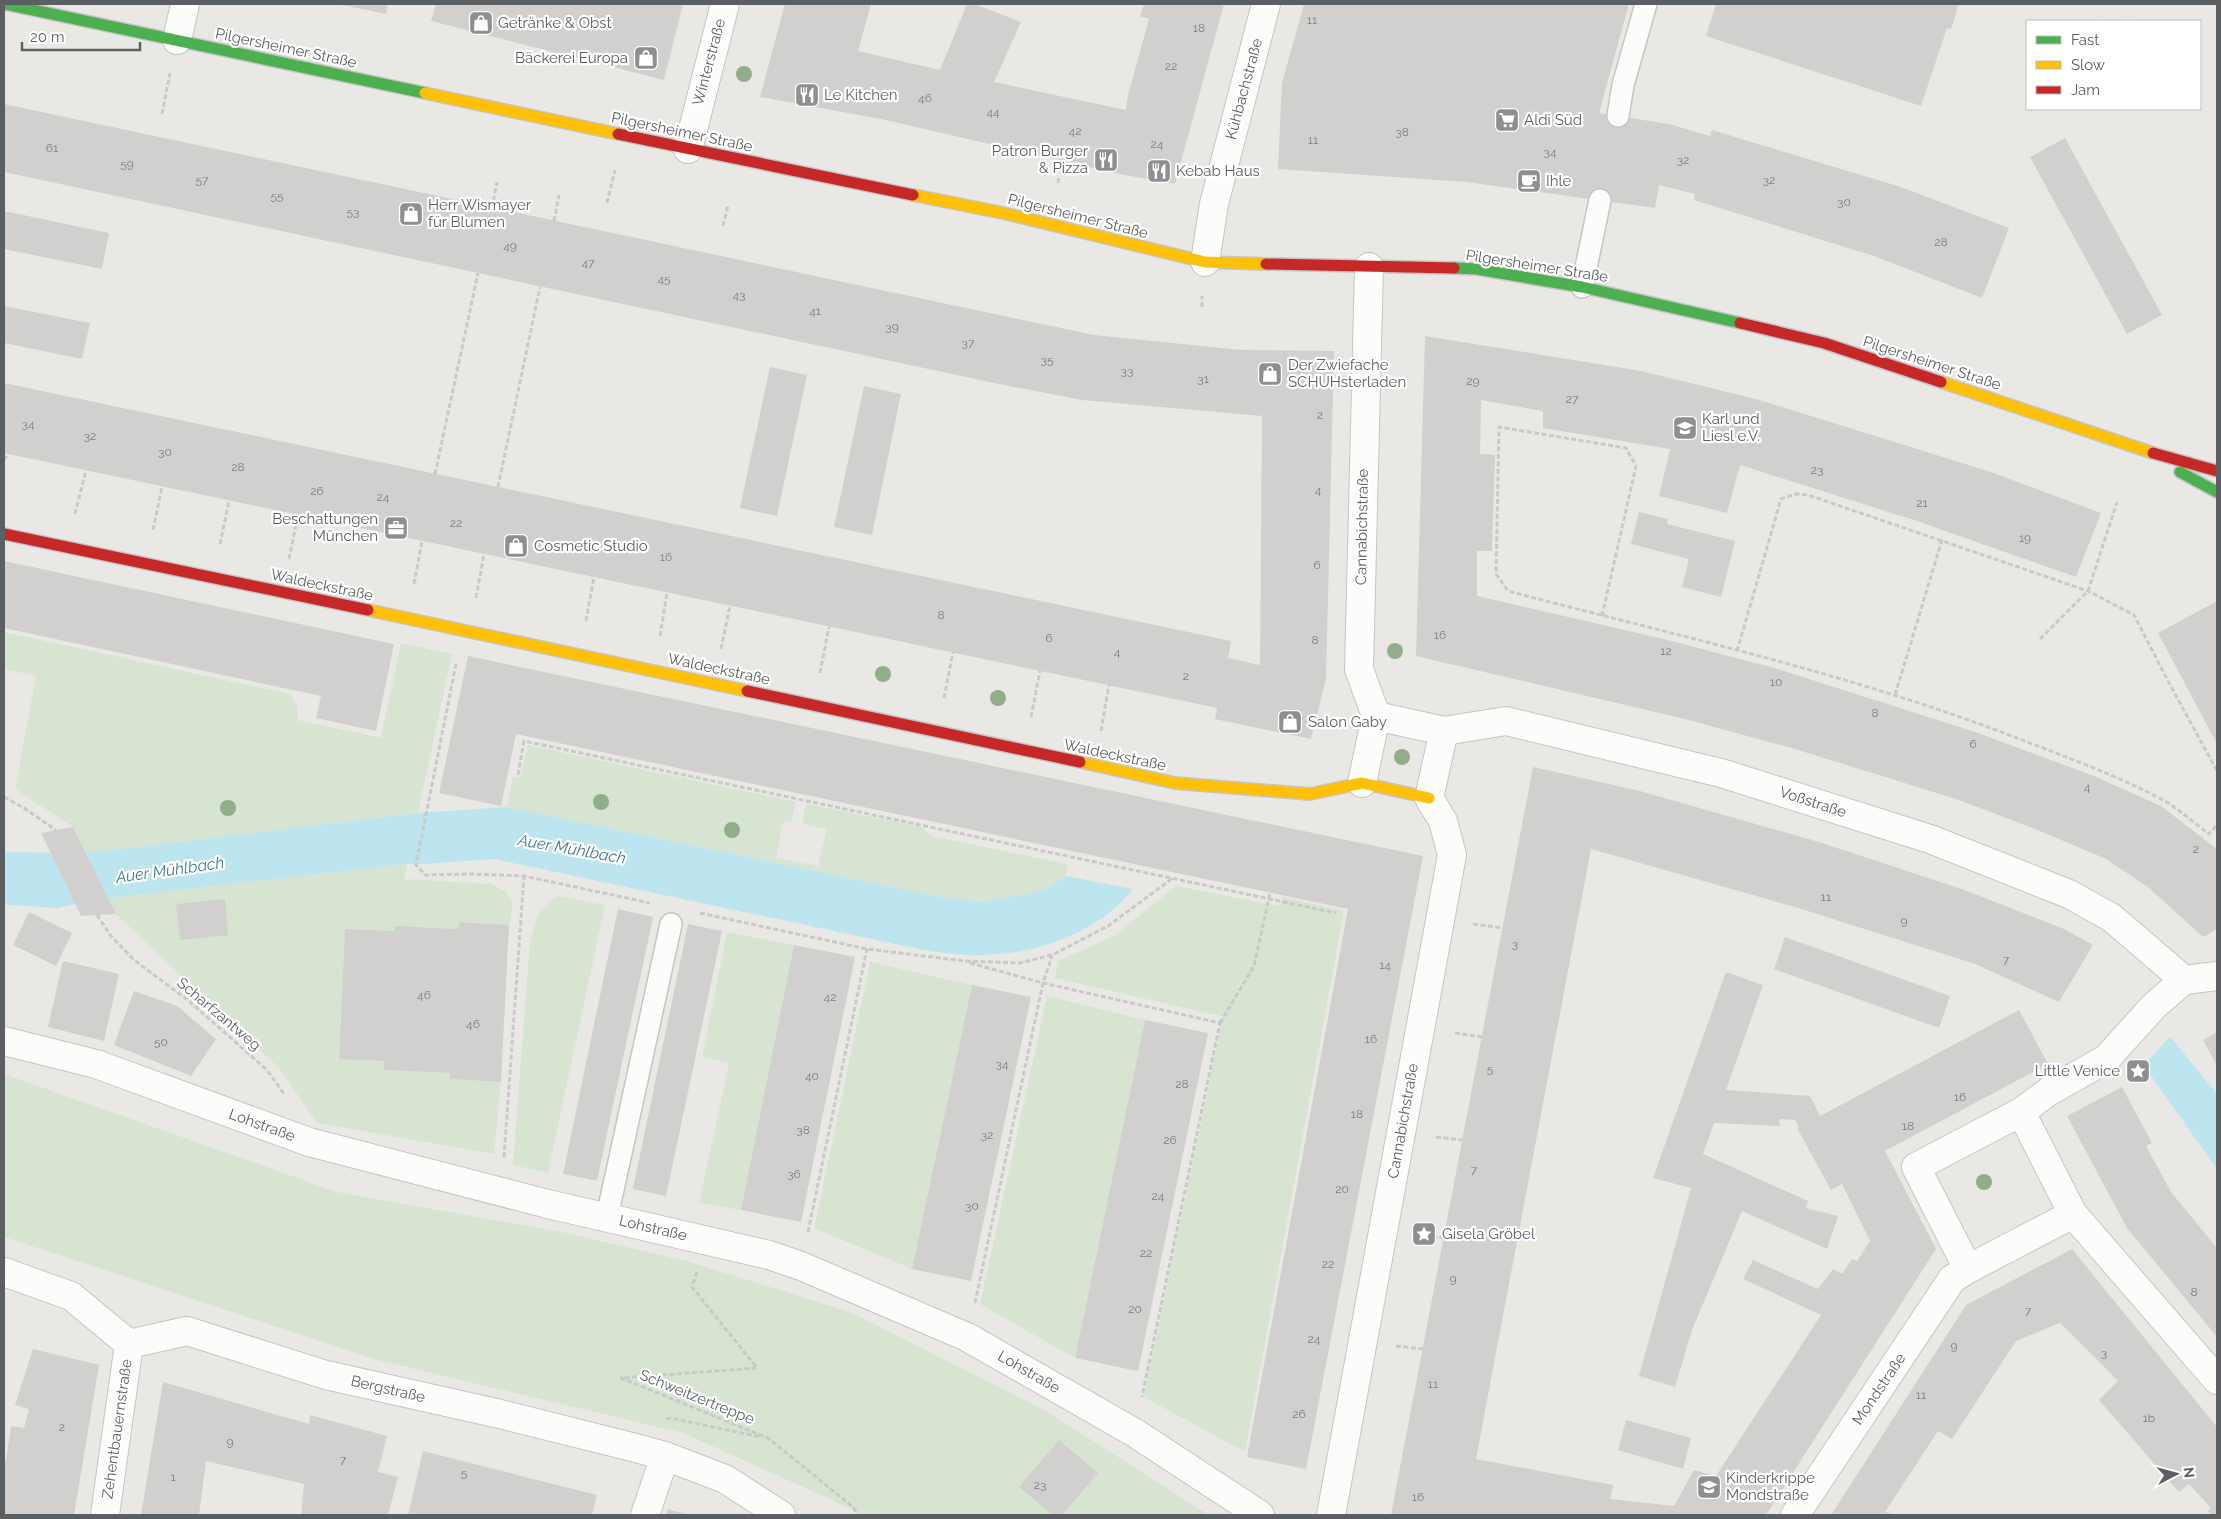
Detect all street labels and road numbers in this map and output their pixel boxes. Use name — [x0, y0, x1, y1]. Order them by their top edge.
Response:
street label: Winterstraße — [689, 16, 729, 107]
street label: Pilgersheimer Straße — [214, 24, 358, 72]
street label: Kühbachstraße — [1222, 36, 1266, 142]
street label: Pilgersheimer Straße — [610, 108, 754, 156]
street label: Pilgersheimer Straße — [1006, 190, 1150, 242]
street label: Pilgersheimer Straße — [1465, 246, 1610, 286]
street label: Pilgersheimer Straße — [1861, 332, 2003, 394]
street label: Cannabichstraße — [1352, 468, 1372, 585]
street label: Waldeckstraße — [269, 565, 375, 605]
street label: Waldeckstraße — [666, 649, 772, 689]
street label: Waldeckstraße — [1062, 735, 1168, 775]
street label: Voßstraße — [1777, 783, 1849, 821]
street label: Scharfzantweg — [173, 974, 265, 1054]
street label: Cannabichstraße — [1384, 1062, 1422, 1180]
street label: Lohstraße — [227, 1105, 298, 1145]
street label: Lohstraße — [617, 1211, 689, 1245]
street label: Lohstraße — [995, 1347, 1064, 1397]
street label: Mondstraße — [1848, 1349, 1910, 1428]
street label: Zehentbauernstraße — [98, 1358, 136, 1500]
street label: Schweitzertreppe — [637, 1366, 757, 1428]
street label: Bergstraße — [349, 1372, 427, 1406]

